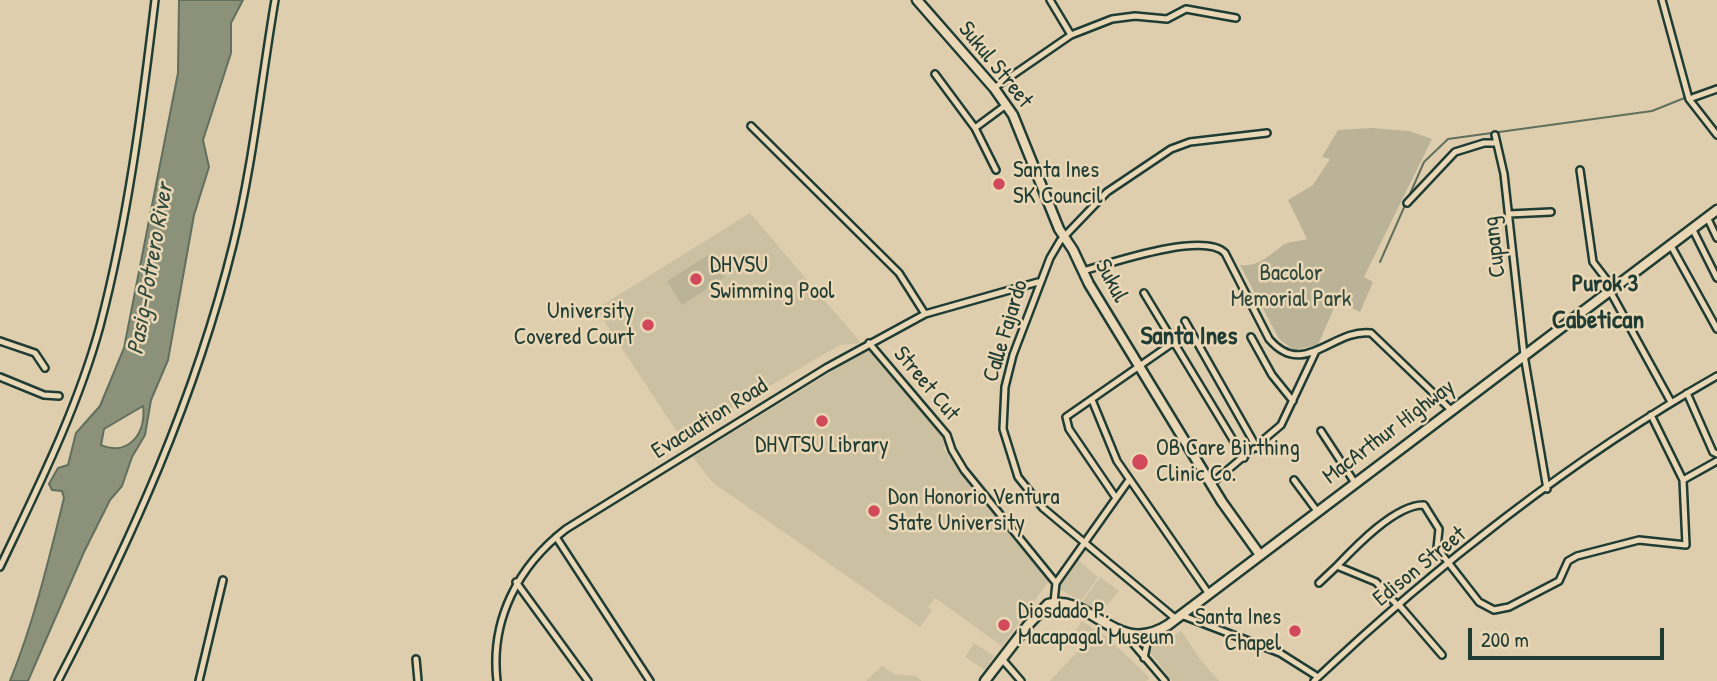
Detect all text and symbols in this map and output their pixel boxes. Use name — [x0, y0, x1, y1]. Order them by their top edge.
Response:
street label: Sukul Street — [952, 16, 1038, 114]
place label: Santa Ines SK Council — [1013, 157, 1103, 211]
marker: Santa Ines SK Council — [991, 176, 1007, 192]
water label: Pasig-Potrero River — [122, 181, 180, 357]
street label: Cupang — [1478, 215, 1512, 279]
place label: DHVSU Swimming Pool — [710, 252, 834, 306]
street label: Sukul — [1088, 255, 1134, 307]
park label: Bacolor Memorial Park — [1231, 260, 1351, 314]
marker: DHVSU Swimming Pool — [688, 271, 704, 287]
district label: Purok 3 — [1572, 271, 1638, 299]
street label: Calle Fajardo — [977, 277, 1035, 385]
place label: University Covered Court — [514, 298, 634, 352]
district label: Cabetican — [1552, 305, 1644, 337]
marker: University Covered Court — [640, 317, 656, 333]
district label: Santa Ines — [1140, 321, 1238, 353]
street label: Street Cut — [887, 341, 965, 427]
street label: Evacuation Road — [647, 373, 773, 465]
street label: MacArthur Highway — [1318, 373, 1460, 491]
marker: DHVTSU Library — [814, 413, 830, 429]
place label: DHVTSU Library — [755, 432, 889, 460]
place label: OB Care Birthing Clinic Co. — [1156, 435, 1300, 489]
marker: OB Care Birthing Clinic Co. — [1130, 452, 1150, 472]
place label: Don Honorio Ventura State University — [888, 484, 1060, 538]
marker: Don Honorio Ventura State University — [866, 503, 882, 519]
street label: Edison Street — [1368, 521, 1472, 613]
place label: Diosdado P. Macapagal Museum — [1018, 598, 1174, 652]
place label: Santa Ines Chapel — [1195, 604, 1281, 658]
scale bar — [1472, 614, 1668, 658]
marker: Diosdado P. Macapagal Museum — [996, 617, 1012, 633]
marker: Santa Ines Chapel — [1287, 623, 1303, 639]
text: 200 m — [1481, 625, 1529, 654]

